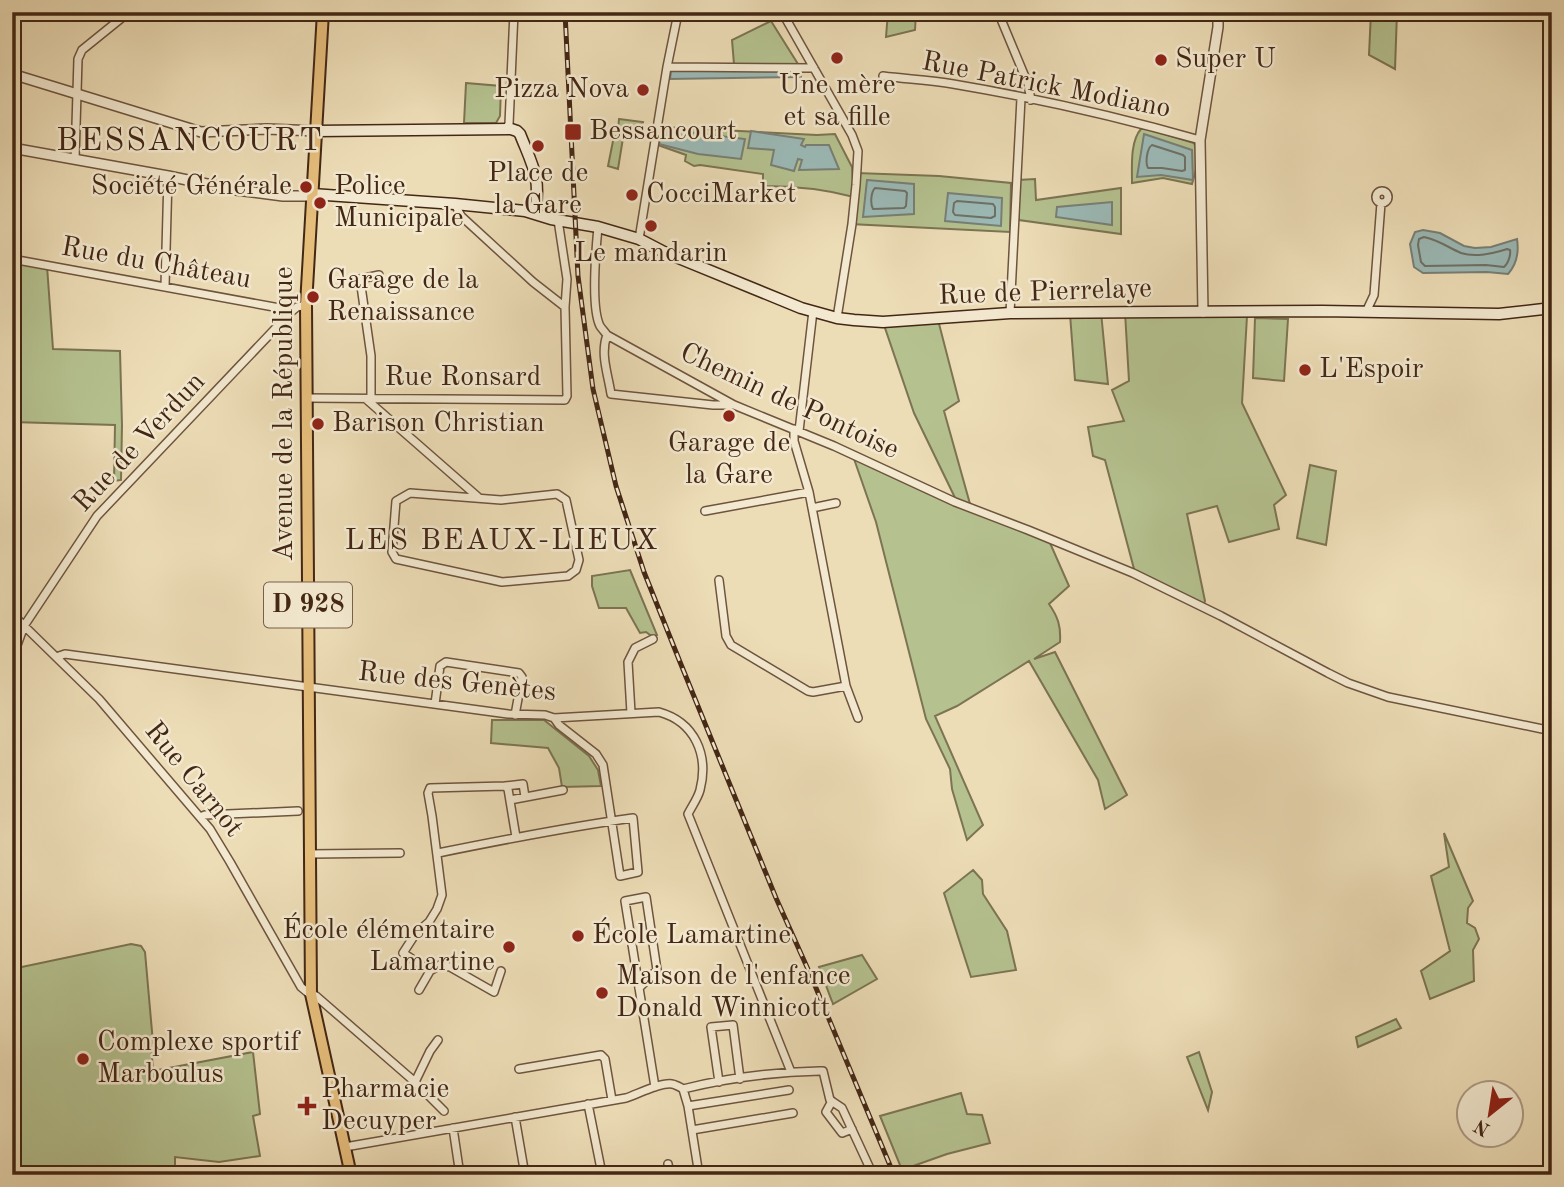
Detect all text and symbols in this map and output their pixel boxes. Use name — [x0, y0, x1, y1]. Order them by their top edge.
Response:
place label: Super U — [1175, 46, 1276, 74]
street label: Rue Patrick Modiano — [919, 48, 1173, 124]
marker: Une mère et sa fille — [829, 50, 845, 66]
marker: Super U — [1153, 52, 1169, 68]
place label: Une mère et sa fille — [778, 72, 896, 132]
place label: Pizza Nova — [494, 76, 629, 104]
marker: Pizza Nova — [635, 82, 651, 98]
place label: Bessancourt — [589, 118, 737, 146]
marker: Bessancourt — [563, 122, 583, 142]
district label: BESSANCOURT — [56, 126, 324, 158]
marker: Place de la Gare — [530, 138, 546, 154]
place label: Place de la Gare — [488, 160, 588, 220]
place label: Société Générale — [91, 173, 292, 201]
place label: Police Municipale — [334, 173, 464, 233]
marker: Société Générale — [298, 179, 314, 195]
place label: CocciMarket — [646, 181, 797, 209]
marker: CocciMarket — [624, 187, 640, 203]
marker: Police Municipale — [312, 195, 328, 211]
marker: Le mandarin — [643, 218, 659, 234]
street label: Rue du Château — [59, 234, 253, 295]
place label: Le mandarin — [574, 240, 728, 268]
street label: Avenue de la République — [271, 266, 299, 562]
place label: Garage de la Renaissance — [327, 267, 479, 327]
street label: Rue de Pierrelaye — [938, 275, 1152, 311]
marker: Garage de la Renaissance — [305, 289, 321, 305]
street label: Chemin de Pontoise — [675, 339, 903, 465]
place label: L'Espoir — [1319, 356, 1423, 384]
marker: L'Espoir — [1297, 362, 1313, 378]
street label: Rue Ronsard — [385, 364, 541, 392]
street label: Rue de Verdun — [69, 368, 211, 518]
marker: Garage de la Gare — [721, 408, 737, 424]
place label: Barison Christian — [332, 410, 545, 438]
marker: Barison Christian — [310, 416, 326, 432]
place label: Garage de la Gare — [668, 430, 790, 490]
district label: LES BEAUX-LIEUX — [344, 526, 660, 556]
road number: D 928 — [264, 582, 352, 628]
street label: Rue des Genètes — [357, 659, 557, 707]
street label: Rue Carnot — [139, 717, 247, 843]
place label: École élémentaire Lamartine — [282, 912, 495, 977]
place label: École Lamartine — [592, 917, 791, 950]
marker: École Lamartine — [570, 928, 586, 944]
marker: École élémentaire Lamartine — [501, 939, 517, 955]
place label: Maison de l'enfance Donald Winnicott — [616, 963, 851, 1023]
marker: Maison de l'enfance Donald Winnicott — [594, 985, 610, 1001]
place label: Complexe sportif Marboulus — [97, 1029, 302, 1089]
marker: Complexe sportif Marboulus — [75, 1051, 91, 1067]
place label: Pharmacie Decuyper — [321, 1076, 449, 1136]
north arrow — [1456, 1078, 1526, 1148]
marker: Pharmacie Decuyper — [299, 1098, 315, 1114]
text: N — [1471, 1114, 1494, 1138]

